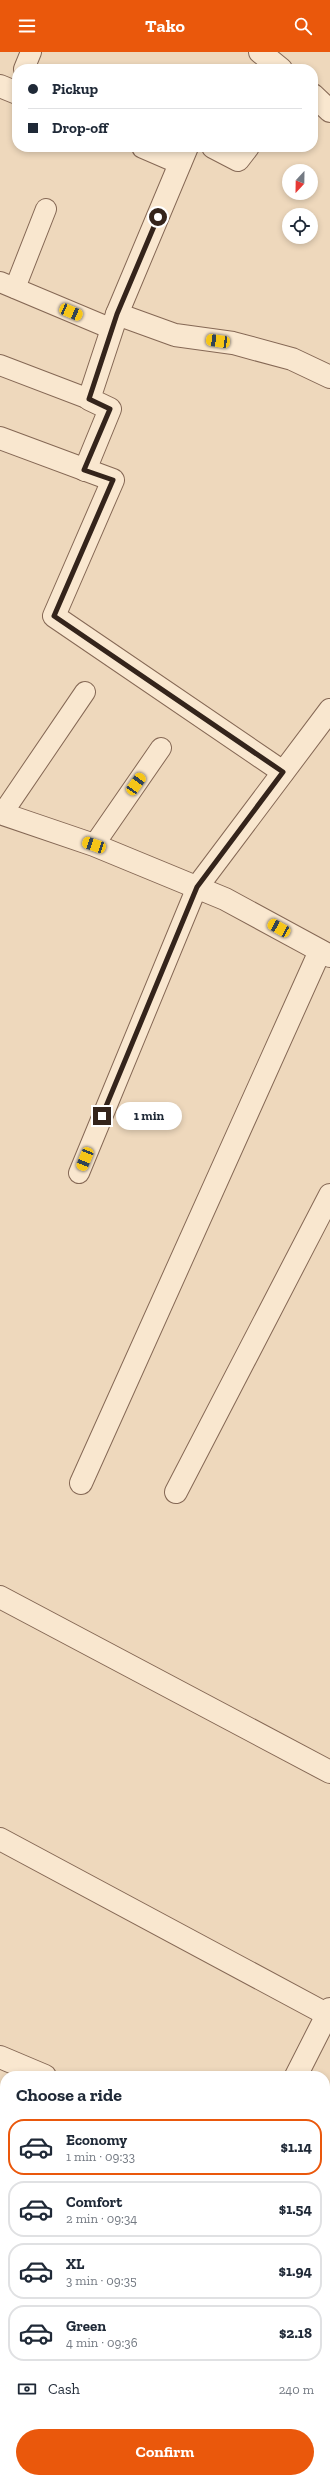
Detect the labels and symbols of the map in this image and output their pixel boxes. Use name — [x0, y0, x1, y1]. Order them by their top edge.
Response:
north arrow — [282, 164, 318, 200]
route start — [149, 208, 167, 226]
car — [58, 302, 84, 322]
car — [205, 333, 231, 349]
car — [124, 771, 148, 797]
car — [81, 835, 107, 855]
car — [266, 917, 292, 939]
callout: 1 min — [116, 1102, 182, 1130]
route end — [93, 1107, 111, 1125]
car — [75, 1146, 95, 1172]

